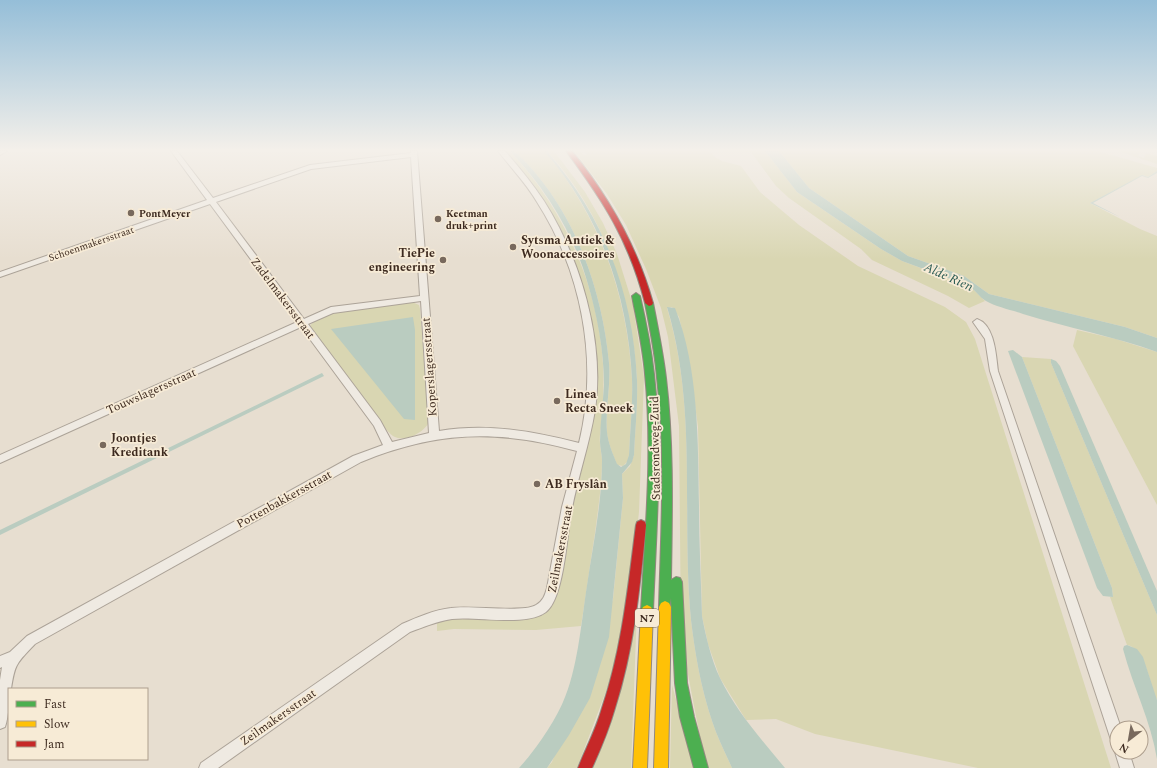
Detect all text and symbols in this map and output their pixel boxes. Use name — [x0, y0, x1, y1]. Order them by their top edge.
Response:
place label: PontMeyer — [139, 206, 191, 222]
place label: Keetman druk+print — [446, 206, 497, 234]
marker: PontMeyer — [126, 208, 136, 218]
marker: Keetman druk+print — [433, 214, 443, 224]
street label: Schoenmakersstraat — [47, 222, 137, 266]
place label: Sytsma Antiek & Woonaccessoires — [521, 231, 615, 264]
marker: Sytsma Antiek & Woonaccessoires — [508, 242, 518, 252]
place label: TiePie engineering — [369, 244, 435, 277]
street label: Zadelmakersstraat — [245, 253, 320, 343]
marker: TiePie engineering — [438, 255, 448, 265]
water label: Alde Rien — [920, 257, 977, 297]
street label: Koperslagersstraat — [417, 317, 442, 417]
street label: Touwslagersstraat — [103, 363, 199, 420]
place label: Linea Recta Sneek — [565, 385, 634, 418]
marker: Linea Recta Sneek — [552, 396, 562, 406]
street label: Stadsrondweg-Zuid — [645, 396, 666, 500]
place label: Joontjes Kreditank — [111, 429, 169, 462]
marker: Joontjes Kreditank — [98, 440, 108, 450]
street label: Pottenbakkersstraat — [233, 465, 335, 534]
place label: AB Fryslân — [545, 475, 607, 494]
marker: AB Fryslân — [532, 479, 542, 489]
street label: Zeilmakersstraat — [543, 504, 578, 595]
road number: N7 — [635, 609, 659, 627]
street label: Zeilmakersstraat — [236, 684, 320, 751]
legend — [8, 688, 148, 760]
text: Fast — [44, 695, 66, 714]
text: Slow — [44, 715, 70, 734]
north arrow — [1109, 720, 1149, 760]
text: Jam — [44, 735, 65, 754]
text: N — [1116, 739, 1132, 758]

